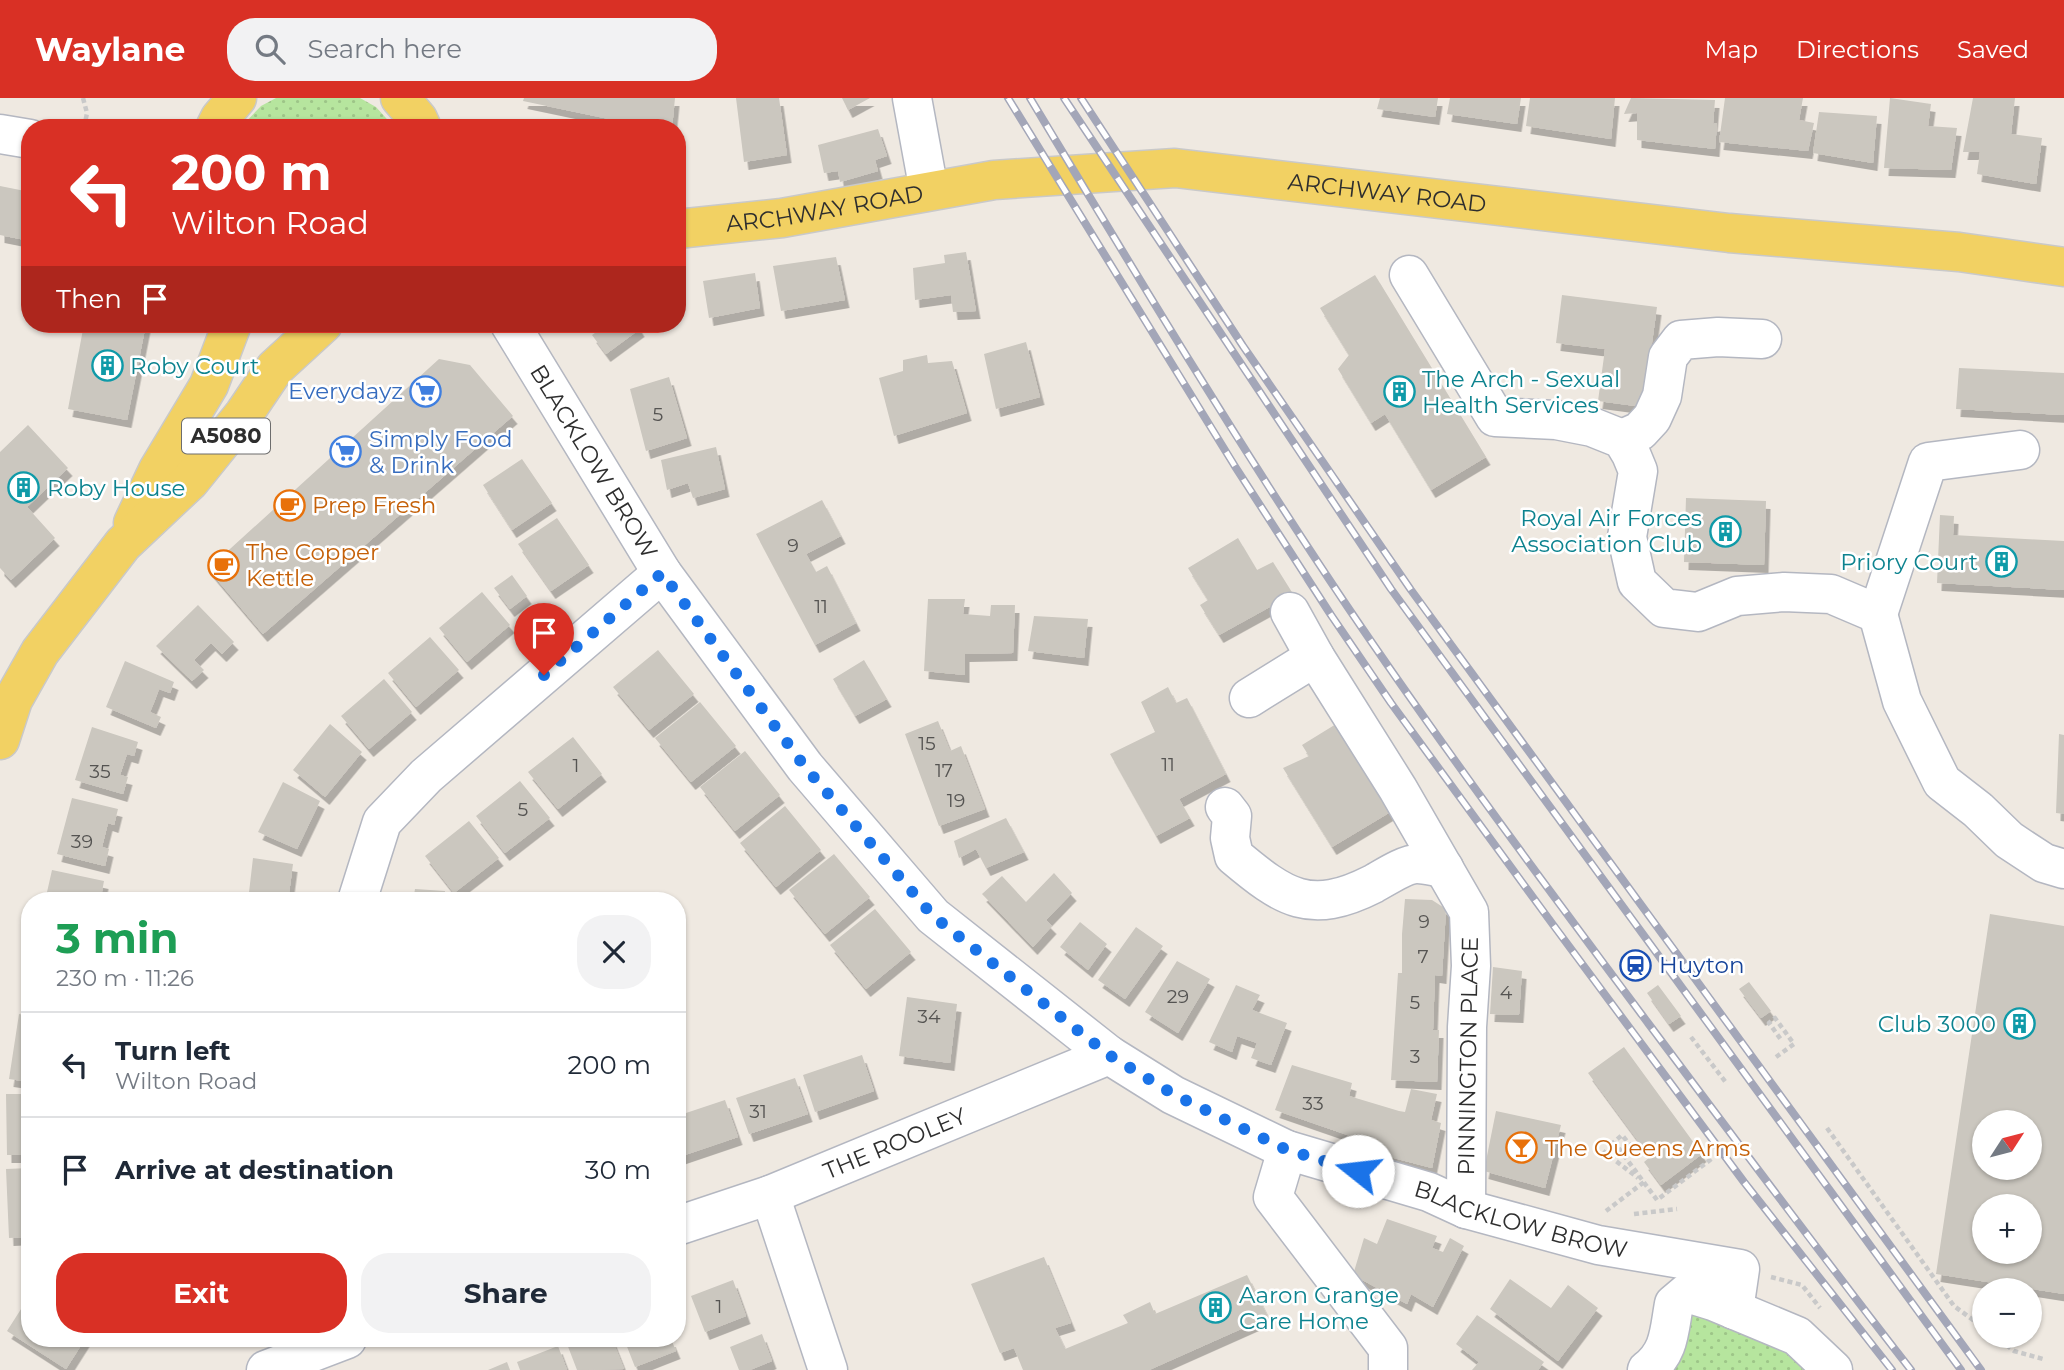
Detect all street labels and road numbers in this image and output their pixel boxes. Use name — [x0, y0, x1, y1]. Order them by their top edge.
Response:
street label: ARCHWAY ROAD — [1286, 167, 1488, 218]
street label: ARCHWAY ROAD — [724, 179, 926, 238]
street label: BLACKLOW BROW — [524, 359, 664, 563]
road number: A5080 — [182, 418, 270, 454]
street label: PINNINGTON PLACE — [1452, 936, 1484, 1176]
street label: THE ROOLEY — [819, 1101, 971, 1185]
street label: BLACKLOW BROW — [1411, 1174, 1630, 1264]

